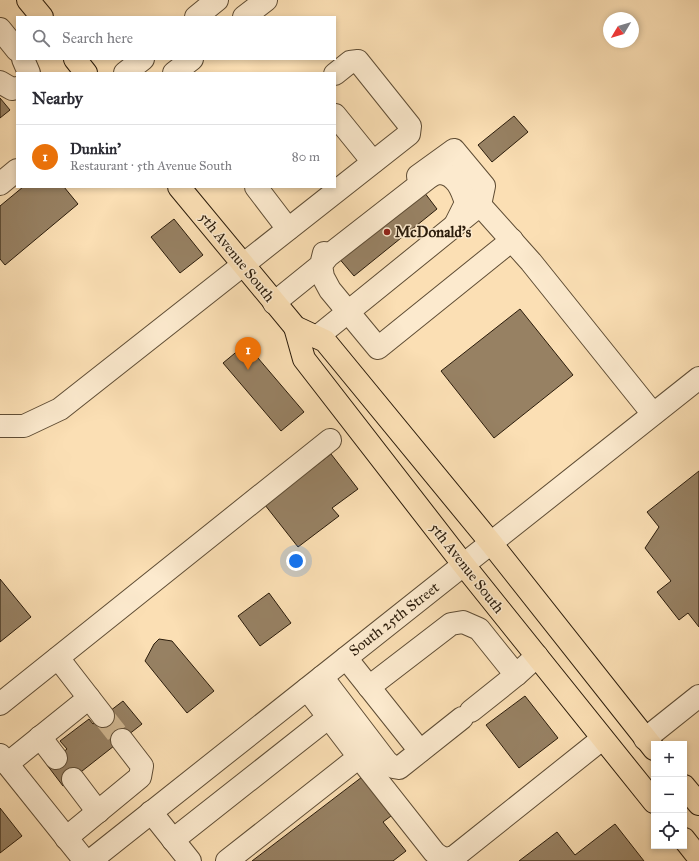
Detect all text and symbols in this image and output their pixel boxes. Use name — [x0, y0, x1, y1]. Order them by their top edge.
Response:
north arrow — [603, 12, 639, 48]
search box — [16, 16, 336, 60]
icon: search — [30, 27, 52, 49]
text: Search here — [62, 29, 133, 47]
text: Nearby — [32, 88, 83, 109]
text: Dunkin' — [70, 140, 121, 158]
text: 1 — [42, 149, 48, 165]
text: 80 m — [292, 149, 320, 165]
text: Restaurant · 5th Avenue South — [70, 158, 232, 174]
street label: 5th Avenue South — [195, 209, 279, 306]
place label: McDonald's — [395, 223, 472, 241]
marker: McDonald's — [382, 227, 392, 237]
pin: 1 — [235, 337, 261, 370]
street label: 5th Avenue South — [426, 519, 508, 617]
your location — [286, 551, 306, 571]
street label: South 25th Street — [345, 578, 443, 660]
map controls — [651, 741, 687, 849]
button: + — [651, 741, 687, 777]
button: − — [651, 777, 687, 813]
button: locate — [651, 813, 687, 849]

